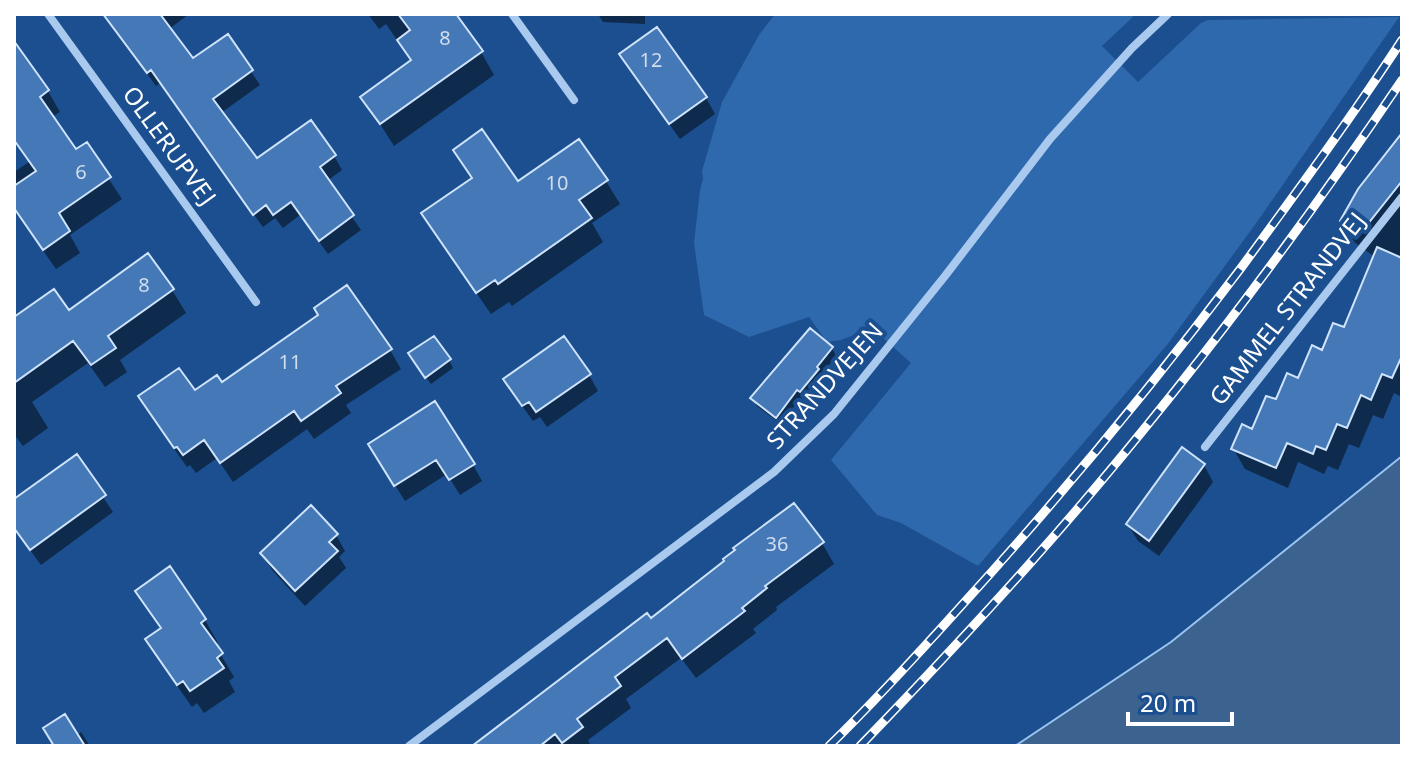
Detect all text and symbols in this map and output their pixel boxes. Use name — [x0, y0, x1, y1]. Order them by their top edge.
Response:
house number: 8 — [439, 24, 451, 51]
house number: 12 — [640, 46, 662, 73]
street label: OLLERUPVEJ — [116, 79, 225, 211]
house number: 6 — [75, 158, 87, 185]
house number: 10 — [546, 169, 568, 196]
street label: GAMMEL STRANDVEJ — [1201, 205, 1373, 411]
house number: 8 — [138, 271, 150, 298]
street label: STRANDVEJEN — [758, 315, 890, 455]
house number: 11 — [279, 348, 301, 375]
house number: 36 — [766, 530, 788, 557]
scale bar — [1128, 676, 1232, 726]
text: 20 m — [1140, 686, 1196, 719]

